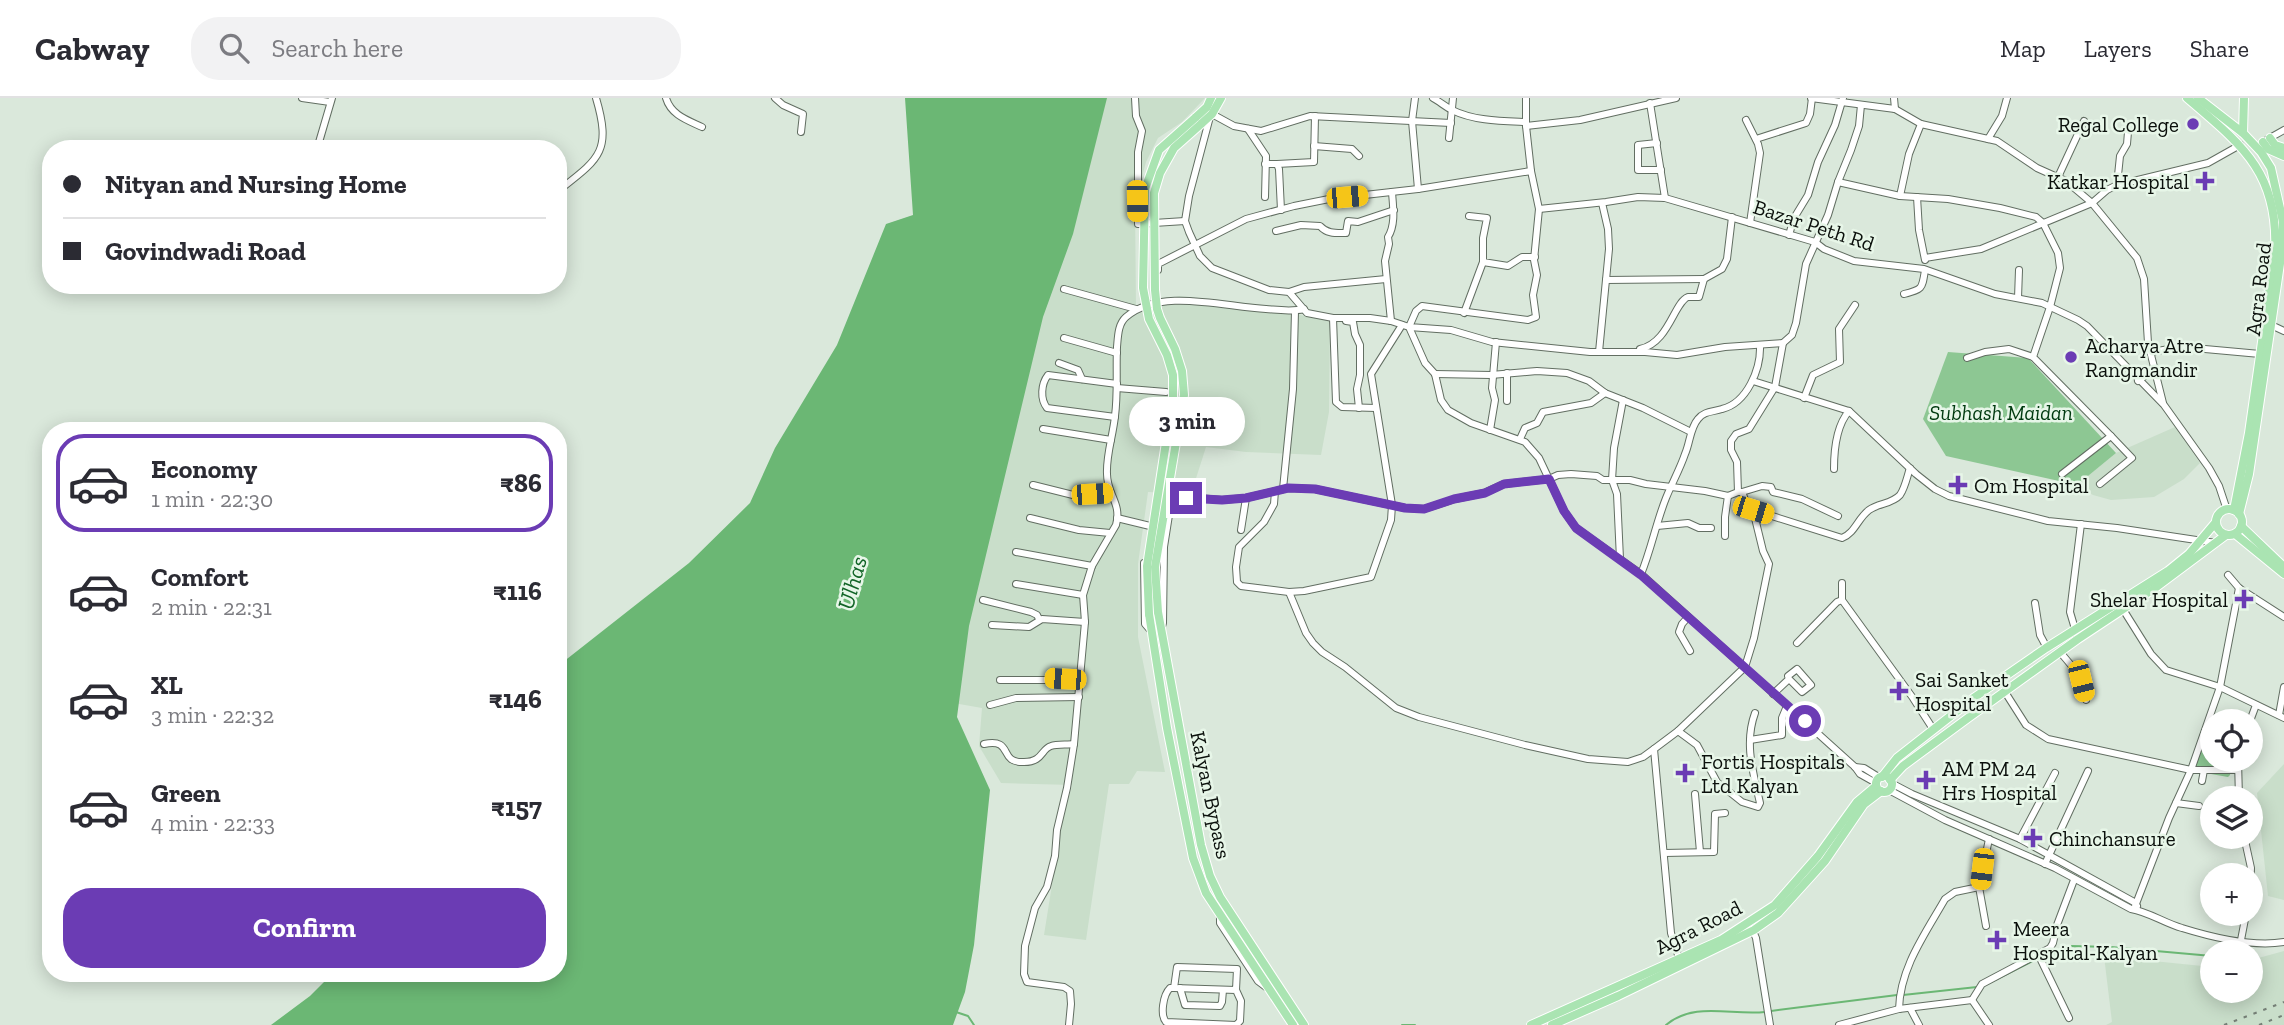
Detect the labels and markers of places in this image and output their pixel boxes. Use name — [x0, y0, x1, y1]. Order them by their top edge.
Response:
place label: Regal College — [2058, 112, 2179, 137]
marker: Regal College — [2185, 116, 2201, 132]
place label: Katkar Hospital — [2047, 169, 2189, 194]
marker: Katkar Hospital — [2195, 171, 2215, 191]
place label: Acharya Atre Rangmandir — [2085, 333, 2204, 382]
marker: Acharya Atre Rangmandir — [2063, 349, 2079, 365]
place label: Om Hospital — [1974, 473, 2089, 498]
marker: Om Hospital — [1948, 475, 1968, 495]
place label: Shelar Hospital — [2090, 587, 2228, 612]
marker: Shelar Hospital — [2234, 589, 2254, 609]
place label: Sai Sanket Hospital — [1915, 667, 2009, 716]
marker: Sai Sanket Hospital — [1889, 681, 1909, 701]
place label: Fortis Hospitals Ltd Kalyan — [1701, 749, 1845, 798]
place label: AM PM 24 Hrs Hospital — [1942, 756, 2057, 805]
marker: Fortis Hospitals Ltd Kalyan — [1675, 763, 1695, 783]
marker: AM PM 24 Hrs Hospital — [1916, 770, 1936, 790]
place label: Chinchansure — [2049, 826, 2176, 851]
marker: Chinchansure — [2023, 828, 2043, 848]
place label: Meera Hospital-Kalyan — [2013, 916, 2158, 965]
marker: Meera Hospital-Kalyan — [1987, 930, 2007, 950]

